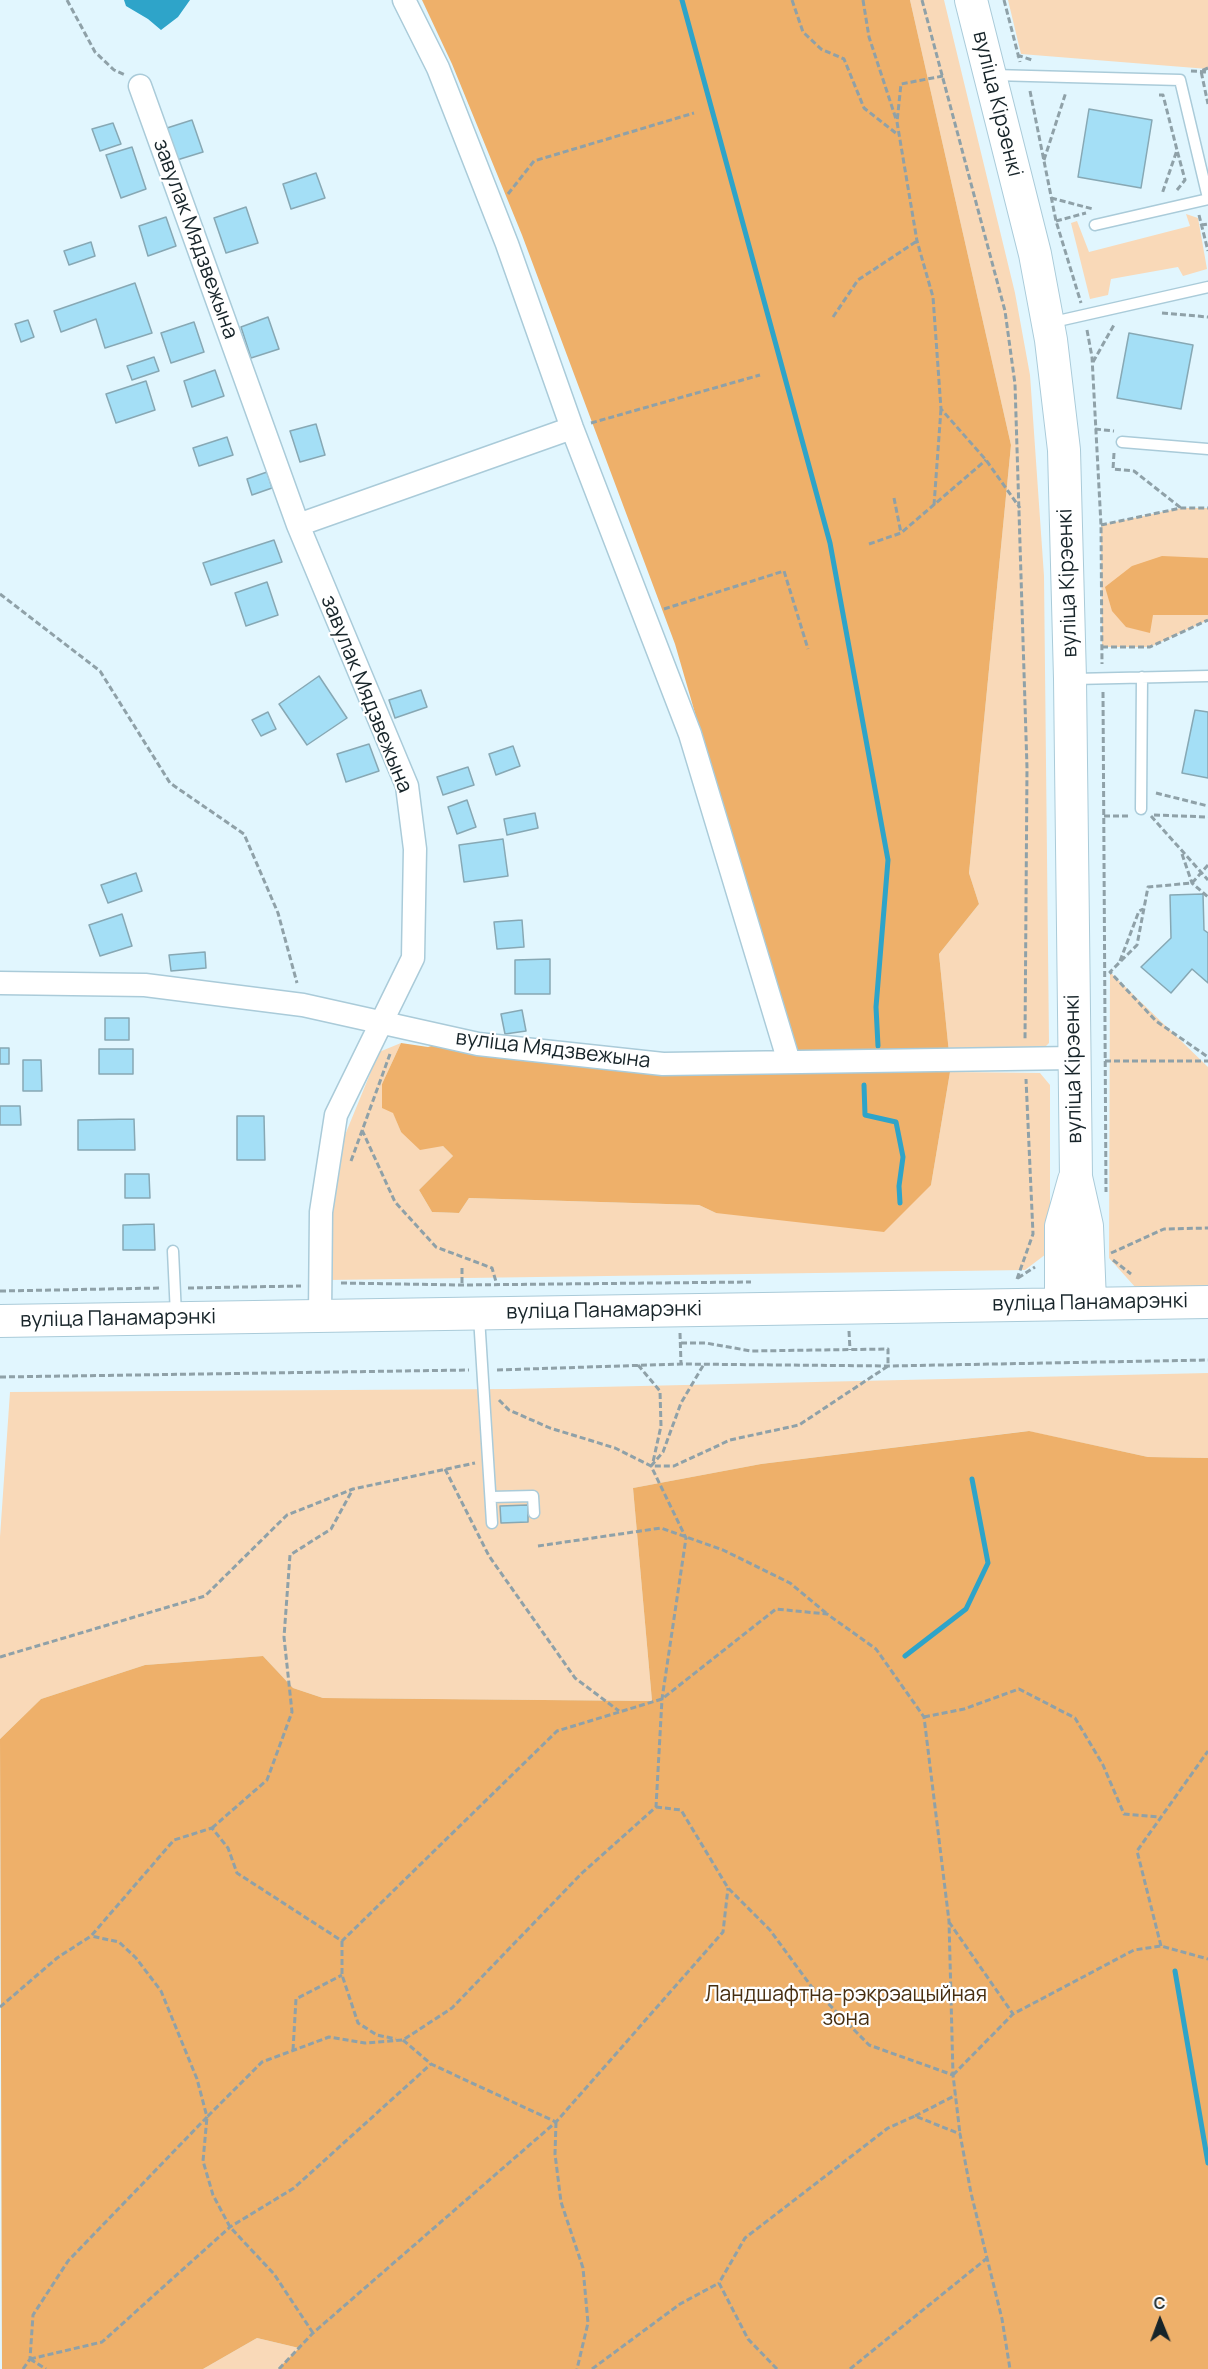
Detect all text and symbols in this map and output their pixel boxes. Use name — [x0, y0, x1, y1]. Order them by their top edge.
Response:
street label: вуліца Кірэенкі — [967, 29, 1027, 179]
street label: завулак Мядзвежына — [147, 136, 243, 342]
street label: вуліца Кірэенкі — [1053, 508, 1083, 658]
street label: завулак Мядзвежына — [315, 591, 417, 797]
street label: вуліца Кірэенкі — [1060, 994, 1088, 1144]
street label: вуліца Мядзвежына — [454, 1026, 652, 1074]
street label: вуліца Панамарэнкі — [992, 1289, 1188, 1317]
street label: вуліца Панамарэнкі — [506, 1297, 702, 1325]
street label: вуліца Панамарэнкі — [20, 1305, 216, 1333]
park label: Ландшафтна-рэкрэацыйная зона — [705, 1982, 987, 2032]
north arrow — [1130, 2291, 1190, 2351]
text: С — [1154, 2292, 1166, 2314]

